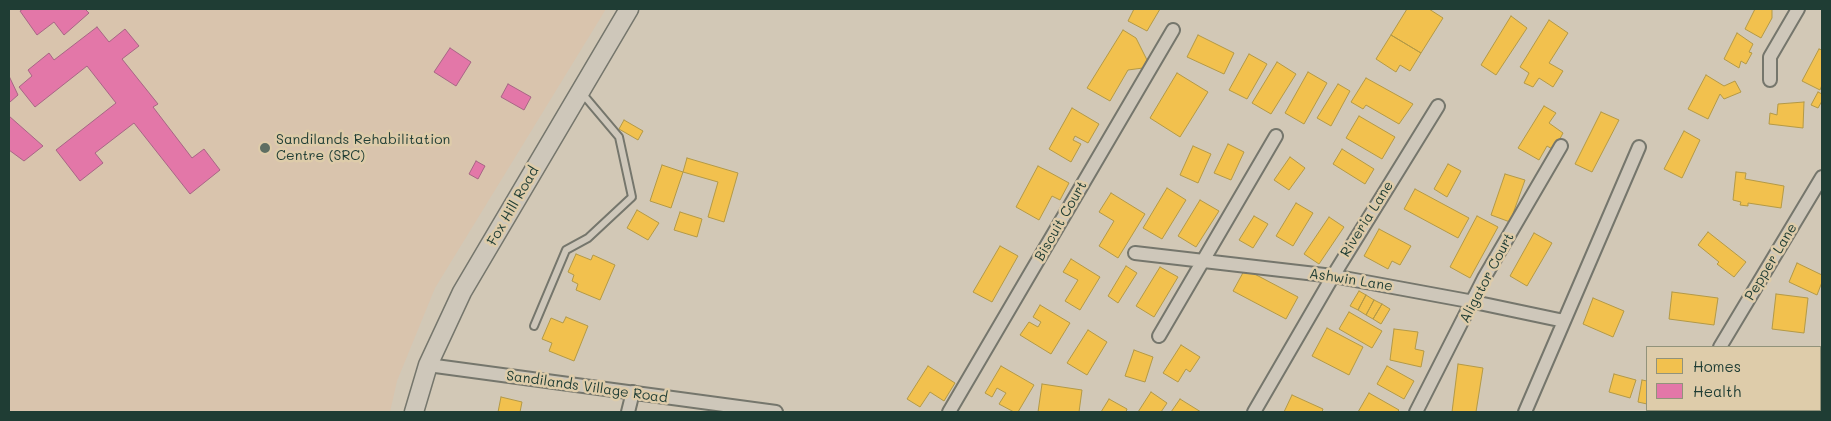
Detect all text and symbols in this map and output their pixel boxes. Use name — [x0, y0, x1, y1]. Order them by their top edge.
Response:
place label: Sandilands Rehabilitation Centre (SRC) — [276, 132, 450, 164]
marker: Sandilands Rehabilitation Centre (SRC) — [258, 141, 272, 155]
street label: Fox Hill Road — [484, 164, 542, 248]
street label: Biscuit Court — [1031, 178, 1091, 264]
street label: Riveria Lane — [1337, 178, 1397, 260]
street label: Pepper Lane — [1741, 220, 1801, 304]
street label: Aligator Court — [1456, 230, 1518, 326]
street label: Ashwin Lane — [1308, 265, 1394, 295]
legend — [1646, 346, 1821, 411]
text: Homes — [1693, 356, 1741, 376]
street label: Sandilands Village Road — [505, 367, 669, 407]
text: Health — [1693, 381, 1741, 401]

